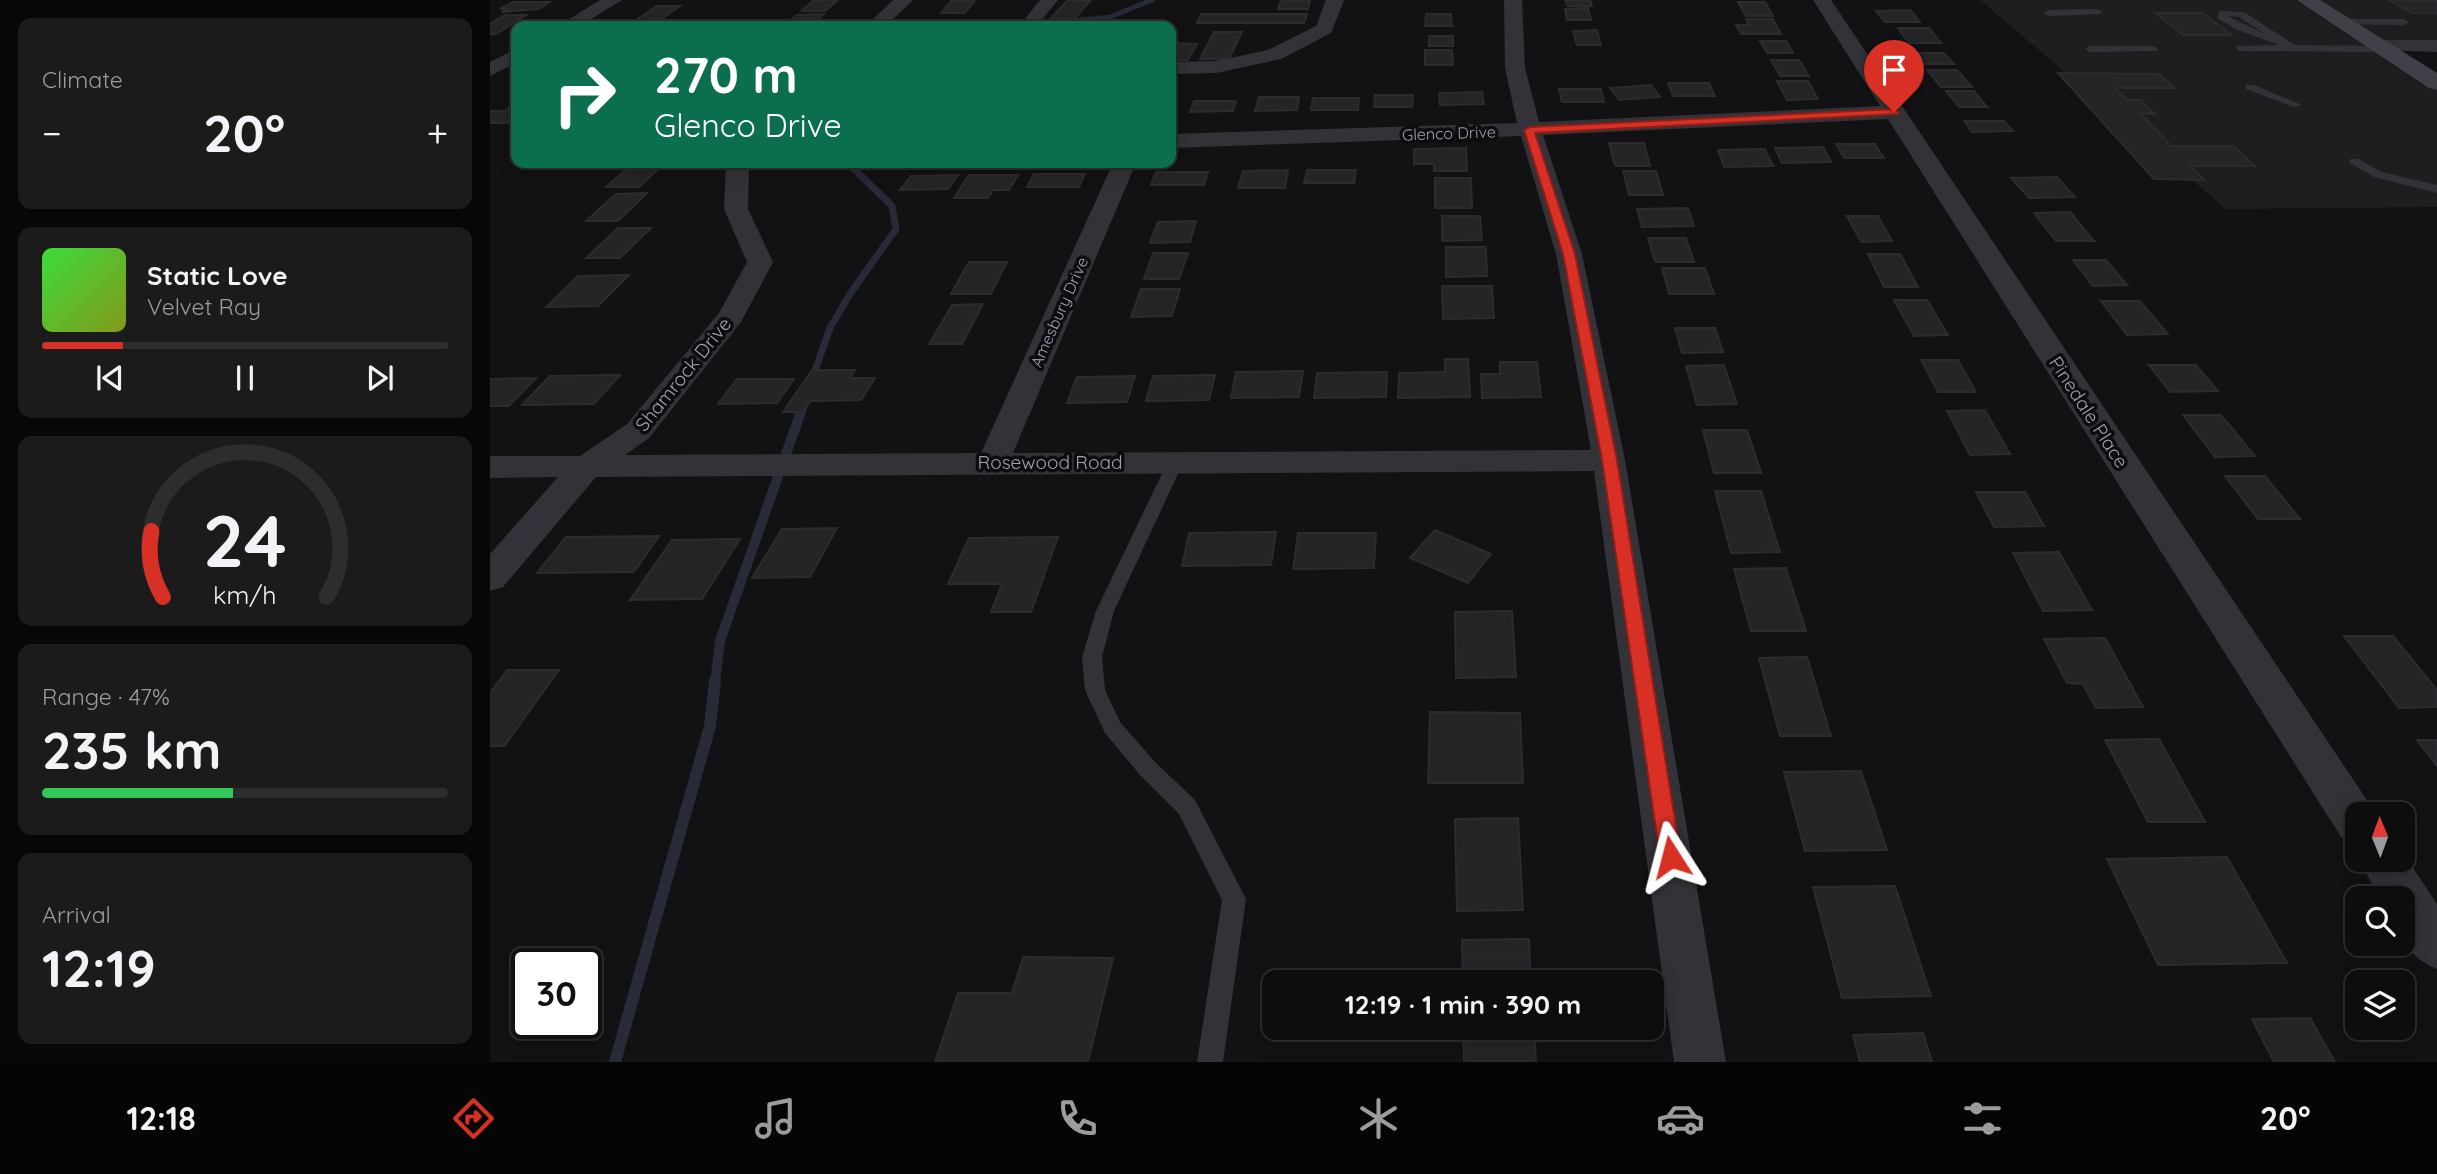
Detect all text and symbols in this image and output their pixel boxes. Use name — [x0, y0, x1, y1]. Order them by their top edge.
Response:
pin — [1864, 40, 1924, 112]
text: 270 m — [654, 44, 798, 105]
icon: right — [539, 49, 630, 140]
icon: arrive — [1875, 51, 1913, 89]
text: Climate — [42, 65, 123, 94]
text: 20° — [203, 100, 285, 165]
text: Glenco Drive — [654, 105, 842, 145]
text: − — [42, 109, 62, 157]
text: + — [427, 109, 448, 157]
street label: Glenco Drive — [1402, 121, 1496, 145]
street label: Amesbury Drive — [1026, 254, 1092, 370]
text: Static Love — [147, 259, 288, 292]
text: Velvet Ray — [147, 292, 261, 321]
street label: Shamrock Drive — [630, 312, 736, 436]
street label: Pinedale Place — [2044, 352, 2134, 472]
icon: previous — [91, 359, 129, 397]
icon: pause — [226, 359, 264, 397]
icon: next — [361, 359, 399, 397]
street label: Rosewood Road — [978, 450, 1122, 474]
text: 24 — [203, 494, 287, 585]
text: km/h — [213, 579, 277, 610]
text: Range · 47% — [42, 682, 170, 711]
text: 235 km — [42, 717, 222, 782]
north arrow — [2345, 802, 2415, 872]
map controls — [2345, 802, 2415, 1040]
position arrow — [1634, 820, 1708, 894]
button: search — [2345, 886, 2415, 956]
text: Arrival — [42, 900, 111, 929]
text: 12:19 — [42, 935, 156, 1000]
speed limit sign: 30 — [511, 948, 602, 1039]
button: layers — [2345, 970, 2415, 1040]
text: 12:19 · 1 min · 390 m — [1345, 988, 1581, 1021]
icon: directions — [449, 1094, 498, 1143]
icon: music — [751, 1094, 800, 1143]
icon: phone — [1053, 1094, 1102, 1143]
icon: climate — [1354, 1094, 1403, 1143]
icon: car — [1656, 1094, 1705, 1143]
icon: filters — [1958, 1094, 2007, 1143]
text: 12:18 — [126, 1098, 196, 1138]
text: 20° — [2260, 1098, 2311, 1138]

